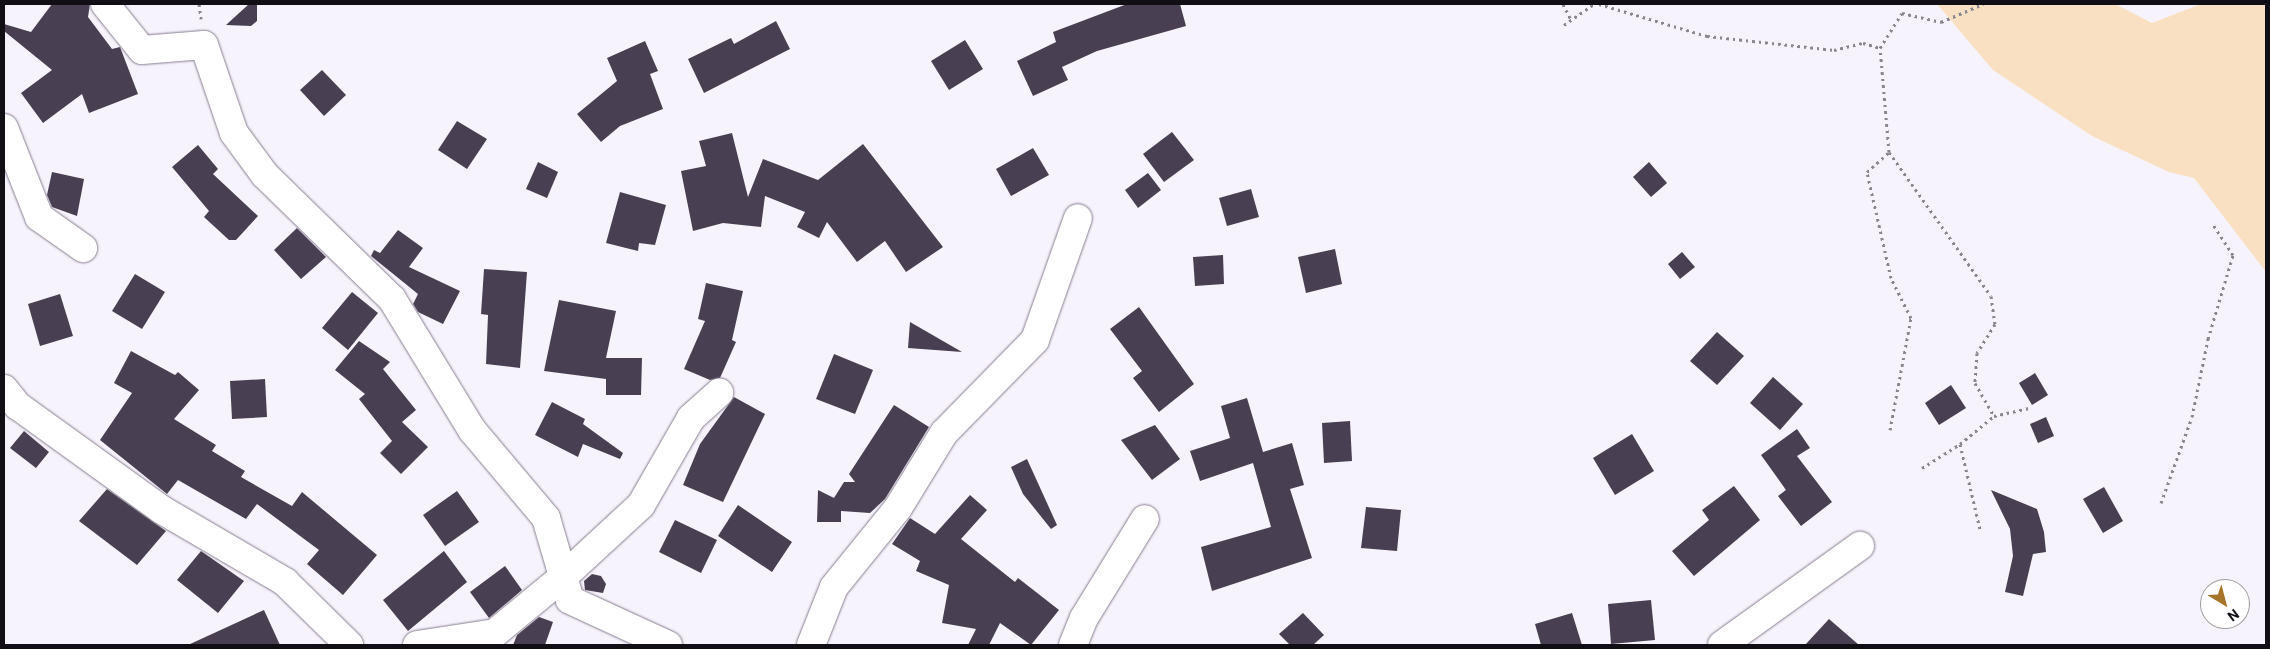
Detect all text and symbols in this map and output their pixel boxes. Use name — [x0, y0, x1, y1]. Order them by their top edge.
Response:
north arrow — [2200, 579, 2250, 629]
text: N — [2225, 606, 2242, 625]

